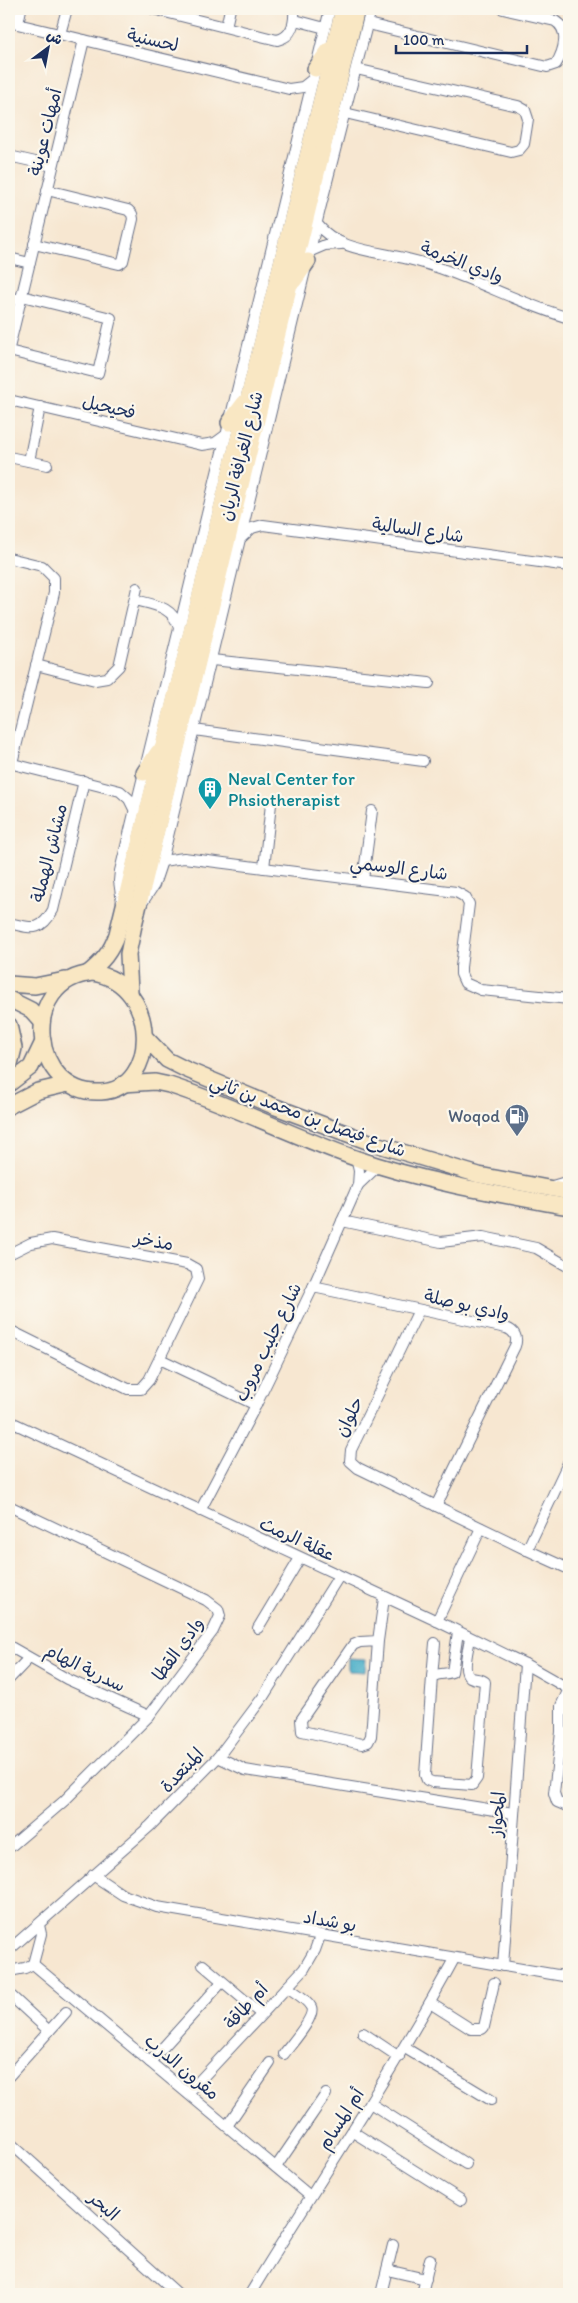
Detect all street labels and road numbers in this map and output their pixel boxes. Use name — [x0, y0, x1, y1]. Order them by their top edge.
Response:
street label: لحسنية — [125, 23, 181, 57]
street label: أمهات عوينة — [24, 85, 67, 178]
street label: وادي الخرمة — [417, 236, 507, 290]
street label: شارع الغرافة الريان — [214, 389, 269, 523]
street label: فحيحيل — [80, 390, 138, 424]
street label: شارع السالية — [371, 513, 465, 548]
street label: مشاش الهملة — [26, 801, 72, 905]
street label: شارع الوسمي — [348, 851, 449, 890]
street label: شارع فيصل بن محمد بن ثاني — [205, 1070, 409, 1166]
street label: مذخر — [131, 1226, 175, 1255]
street label: شارع جليب مروب — [230, 1279, 307, 1406]
street label: وادي بو صلة — [422, 1284, 512, 1327]
street label: حلوان — [330, 1393, 368, 1440]
street label: عقلة الرمث — [256, 1512, 338, 1566]
street label: وادي القطا — [147, 1613, 210, 1686]
street label: سدرية الهام — [40, 1639, 129, 1700]
street label: المبتعدة — [156, 1743, 208, 1797]
street label: المحواز — [484, 1791, 510, 1839]
street label: بو شداد — [302, 1906, 358, 1936]
street label: أم طاقة — [219, 1978, 275, 2036]
street label: مقرون الدرب — [140, 2029, 224, 2105]
street label: أم المسام — [313, 2084, 372, 2155]
street label: البحر — [83, 2185, 124, 2225]

